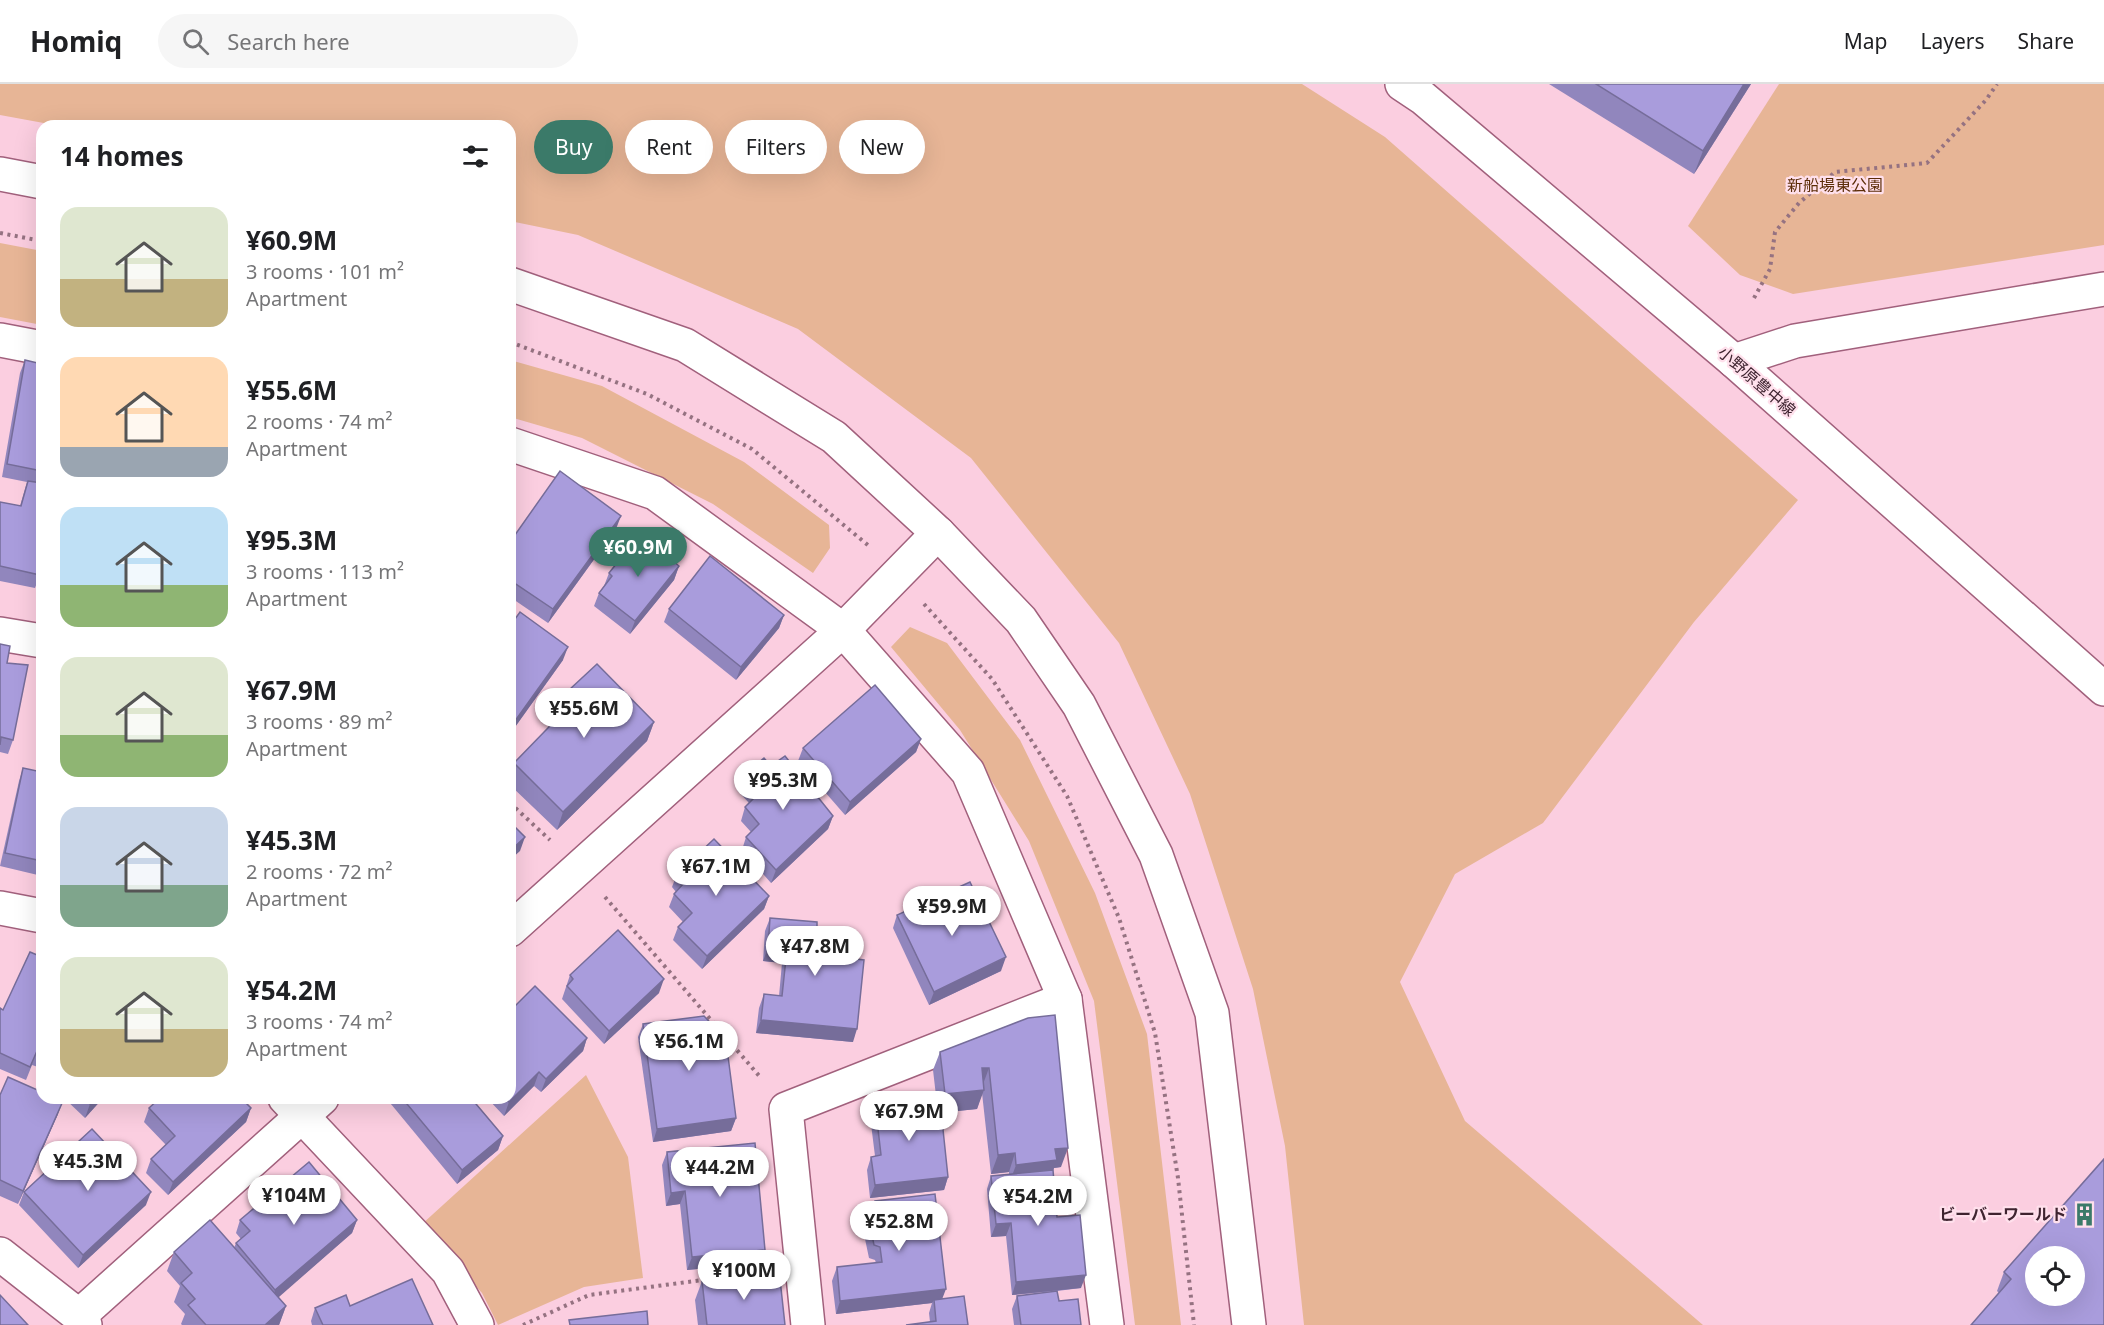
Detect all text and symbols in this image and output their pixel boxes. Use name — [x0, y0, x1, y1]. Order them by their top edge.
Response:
search box — [158, 14, 578, 68]
text: Homiq — [30, 22, 122, 60]
icon: search — [179, 25, 212, 58]
text: Search here — [227, 26, 350, 56]
text: Map — [1844, 27, 1888, 55]
text: Layers — [1921, 27, 1985, 55]
text: Share — [2018, 27, 2074, 55]
chip: Buy — [534, 120, 613, 174]
chip: Rent — [625, 120, 713, 174]
chip: Filters — [725, 120, 827, 174]
chip: New — [839, 120, 925, 174]
text: 14 homes — [60, 138, 184, 174]
icon: filters — [459, 140, 492, 173]
park label: 新船場東公園 — [1787, 174, 1883, 196]
text: ¥60.9M — [246, 222, 337, 258]
icon: home — [108, 231, 180, 303]
text: 3 rooms · 101 m² — [246, 258, 404, 285]
text: Apartment — [246, 285, 347, 312]
street label: 小野原豊中線 — [1714, 341, 1800, 421]
text: ¥55.6M — [246, 372, 337, 408]
icon: home — [108, 381, 180, 453]
text: 2 rooms · 74 m² — [246, 408, 393, 435]
text: Apartment — [246, 435, 347, 462]
text: ¥95.3M — [246, 522, 337, 558]
pin: ¥60.9M — [589, 527, 687, 578]
icon: home — [108, 531, 180, 603]
text: ¥60.9M — [603, 533, 673, 560]
text: 3 rooms · 113 m² — [246, 558, 404, 585]
text: Apartment — [246, 585, 347, 612]
text: ¥67.9M — [246, 672, 337, 708]
icon: home — [108, 681, 180, 753]
pin: ¥55.6M — [535, 688, 633, 739]
text: ¥55.6M — [549, 694, 619, 721]
text: 3 rooms · 89 m² — [246, 708, 393, 735]
text: Apartment — [246, 735, 347, 762]
pin: ¥95.3M — [734, 760, 832, 811]
text: ¥95.3M — [748, 766, 818, 793]
text: ¥45.3M — [246, 822, 337, 858]
icon: home — [108, 831, 180, 903]
pin: ¥67.1M — [667, 846, 765, 897]
text: ¥67.1M — [681, 852, 751, 879]
text: 2 rooms · 72 m² — [246, 858, 393, 885]
text: Apartment — [246, 885, 347, 912]
pin: ¥59.9M — [903, 886, 1001, 937]
text: ¥59.9M — [917, 892, 987, 919]
pin: ¥47.8M — [766, 926, 864, 977]
text: ¥47.8M — [780, 932, 850, 959]
text: ¥54.2M — [246, 972, 337, 1008]
icon: home — [108, 981, 180, 1053]
text: 3 rooms · 74 m² — [246, 1008, 393, 1035]
pin: ¥56.1M — [640, 1021, 738, 1072]
text: ¥56.1M — [654, 1027, 724, 1054]
text: Apartment — [246, 1035, 347, 1062]
pin: ¥67.9M — [860, 1091, 958, 1142]
text: ¥67.9M — [874, 1097, 944, 1124]
pin: ¥45.3M — [39, 1141, 137, 1192]
text: ¥45.3M — [53, 1147, 123, 1174]
pin: ¥44.2M — [671, 1147, 769, 1198]
text: ¥44.2M — [685, 1153, 755, 1180]
pin: ¥104M — [252, 1175, 336, 1226]
pin: ¥54.2M — [989, 1176, 1087, 1227]
text: ¥104M — [262, 1181, 326, 1208]
text: ¥54.2M — [1003, 1182, 1073, 1209]
pin: ¥52.8M — [850, 1201, 948, 1252]
building icon: ビーバーワールド — [2072, 1201, 2098, 1227]
place label: ビーバーワールド — [1939, 1203, 2067, 1225]
text: ¥52.8M — [864, 1207, 934, 1234]
map controls — [2025, 1246, 2085, 1306]
button: locate — [2025, 1246, 2085, 1306]
pin: ¥100M — [702, 1250, 786, 1301]
text: ¥100M — [712, 1256, 776, 1283]

